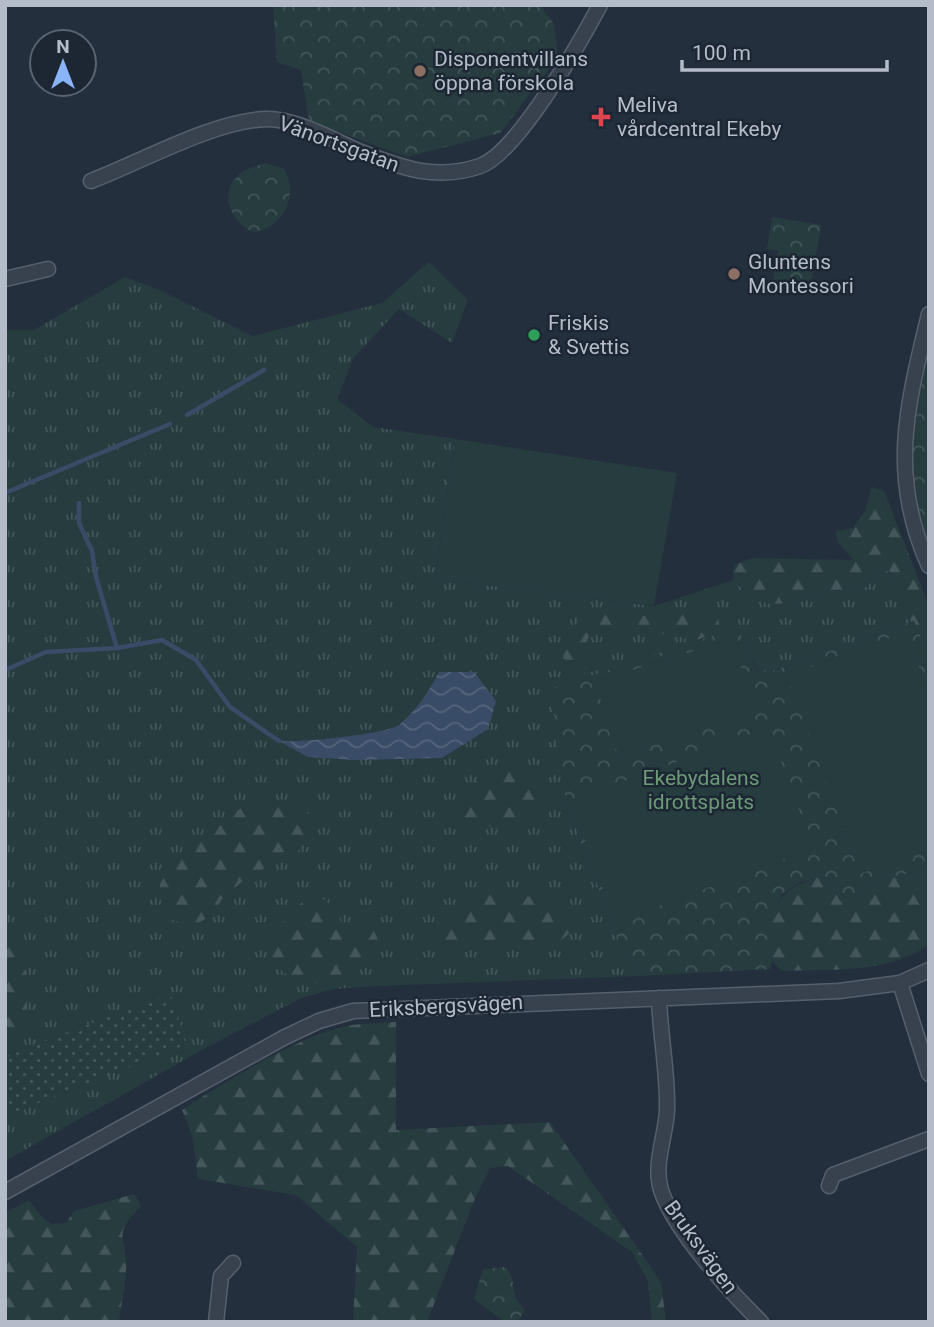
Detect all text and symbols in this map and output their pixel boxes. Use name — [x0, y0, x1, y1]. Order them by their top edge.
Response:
north arrow — [28, 28, 98, 98]
scale bar — [682, 28, 887, 72]
text: N — [56, 35, 70, 58]
text: 100 m — [692, 41, 751, 65]
place label: Disponentvillans öppna förskola — [434, 47, 588, 95]
marker: Disponentvillans öppna förskola — [412, 63, 428, 79]
place label: Meliva vårdcentral Ekeby — [617, 93, 781, 141]
marker: Meliva vårdcentral Ekeby — [591, 107, 611, 127]
street label: Vänortsgatan — [276, 111, 402, 177]
place label: Gluntens Montessori — [748, 250, 854, 298]
marker: Gluntens Montessori — [726, 266, 742, 282]
place label: Friskis & Svettis — [548, 311, 630, 359]
marker: Friskis & Svettis — [526, 327, 542, 343]
park label: Ekebydalens idrottsplats — [643, 766, 759, 814]
street label: Eriksbergsvägen — [368, 990, 524, 1022]
street label: Bruksvägen — [659, 1196, 743, 1298]

